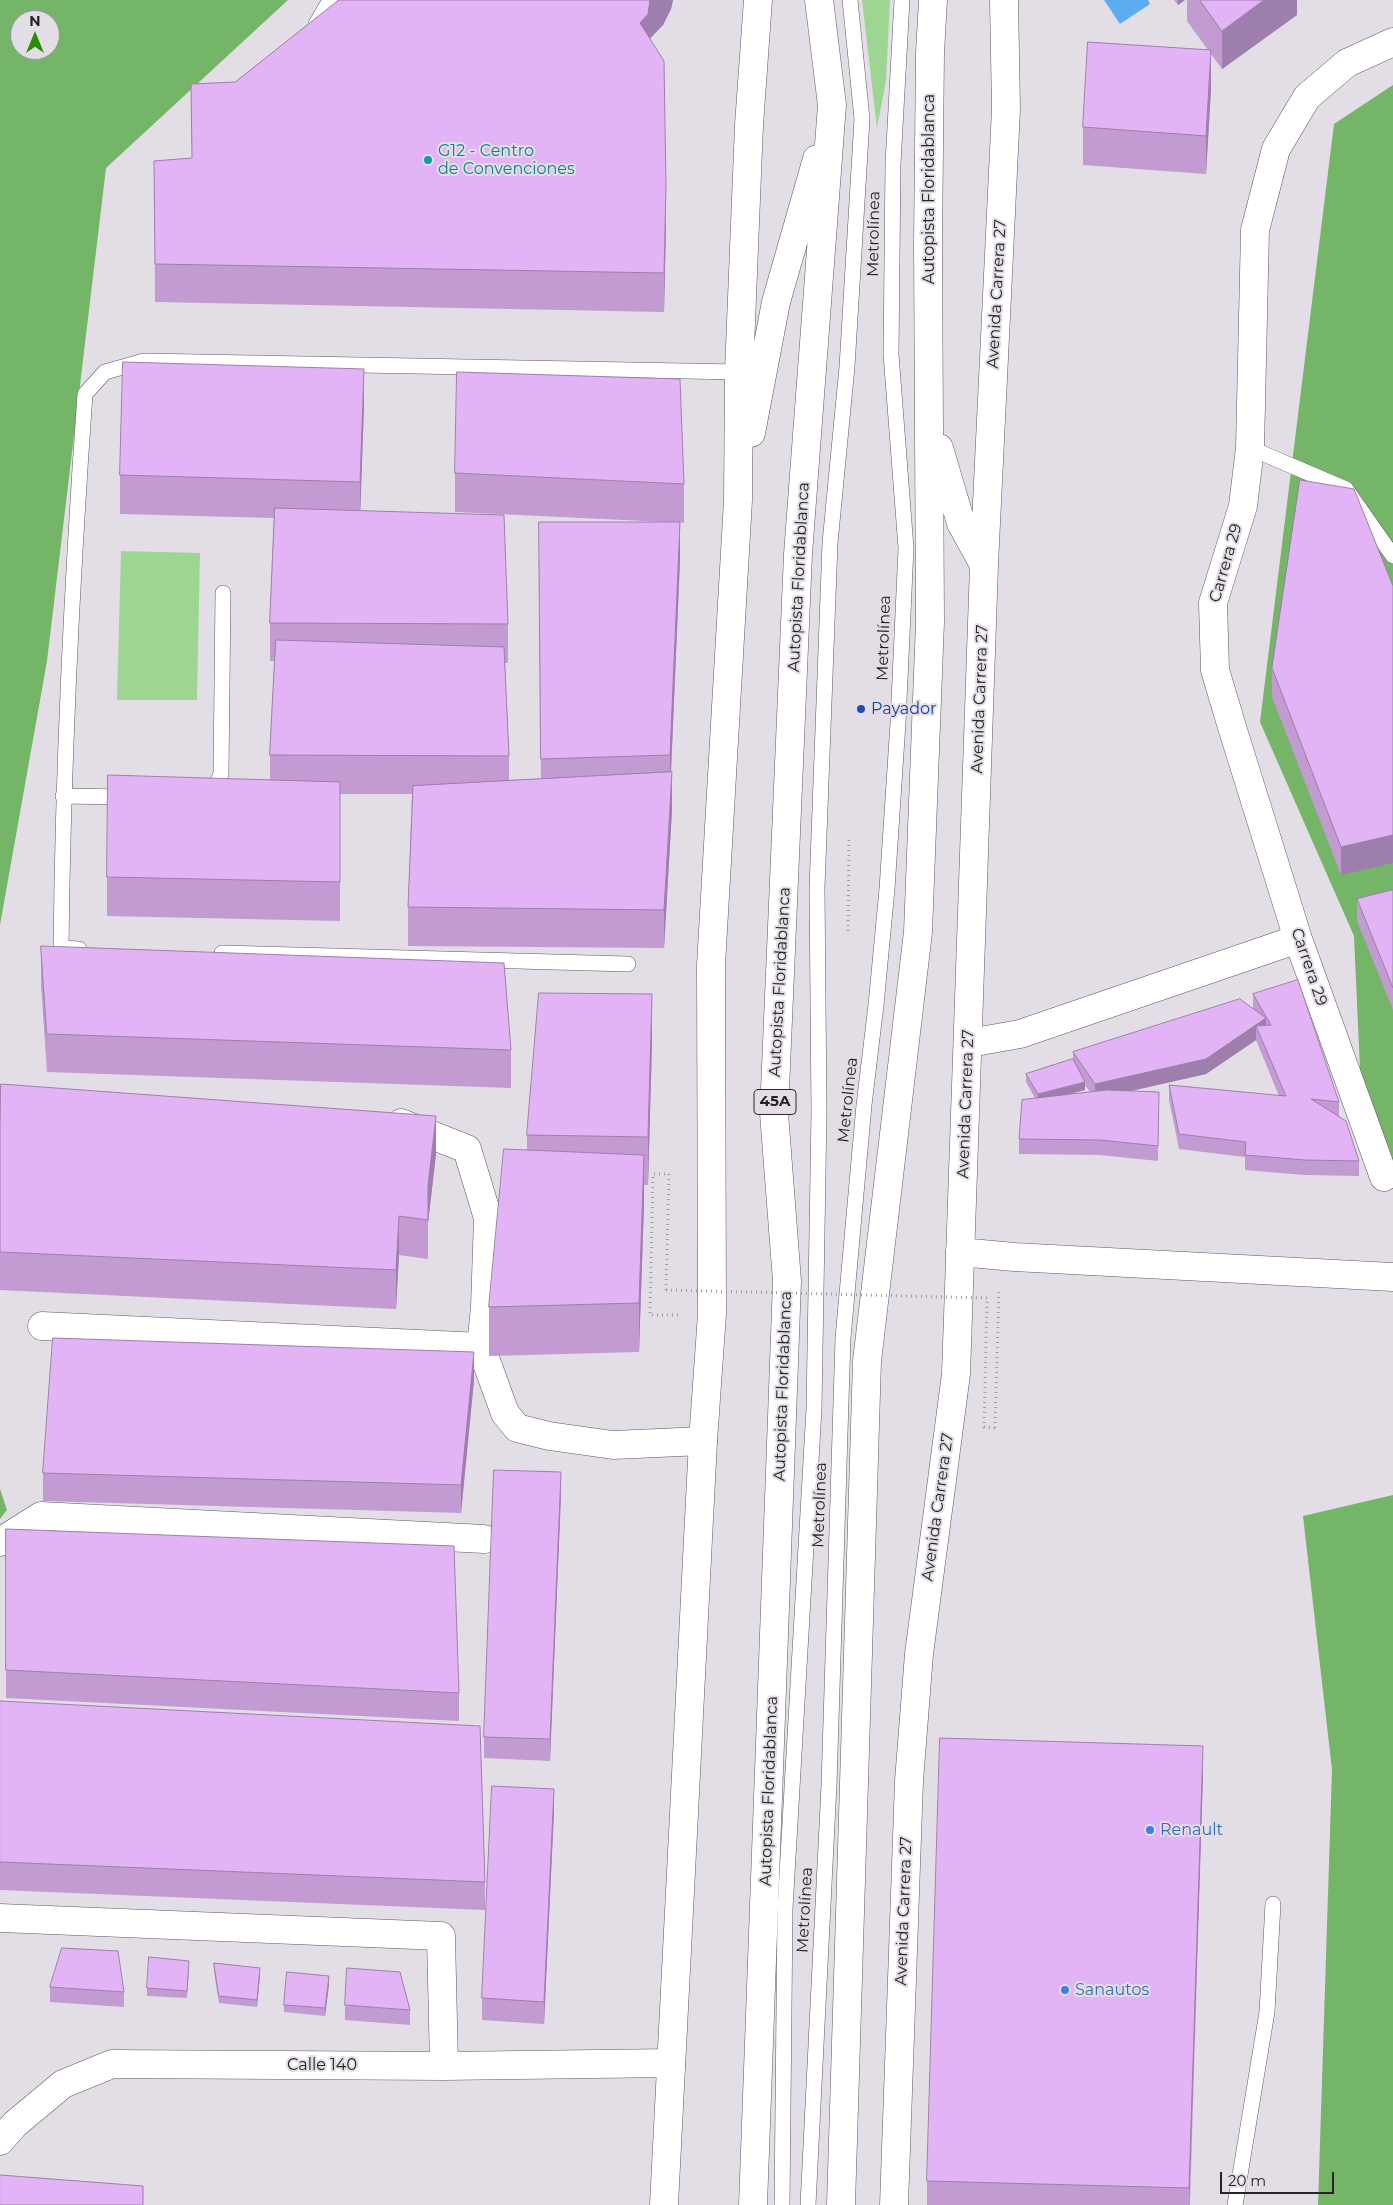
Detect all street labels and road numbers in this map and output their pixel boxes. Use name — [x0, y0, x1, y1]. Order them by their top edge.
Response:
street label: Autopista Floridablanca — [919, 94, 939, 284]
street label: Metrolínea — [864, 191, 884, 277]
street label: Avenida Carrera 27 — [984, 219, 1010, 369]
street label: Autopista Floridablanca — [784, 481, 814, 673]
street label: Carrera 29 — [1206, 521, 1246, 605]
street label: Metrolínea — [873, 595, 895, 681]
street label: Avenida Carrera 27 — [968, 624, 992, 774]
street label: Autopista Floridablanca — [765, 886, 795, 1078]
street label: Carrera 29 — [1287, 926, 1331, 1008]
street label: Avenida Carrera 27 — [954, 1029, 978, 1179]
street label: Metrolínea — [834, 1056, 862, 1144]
road number: 45A — [754, 1090, 796, 1114]
street label: Autopista Floridablanca — [770, 1291, 796, 1481]
street label: Avenida Carrera 27 — [918, 1432, 958, 1582]
street label: Metrolínea — [809, 1462, 831, 1548]
street label: Autopista Floridablanca — [756, 1696, 782, 1886]
street label: Avenida Carrera 27 — [892, 1836, 916, 1986]
street label: Metrolínea — [793, 1867, 817, 1953]
street label: Calle 140 — [287, 2055, 357, 2075]

